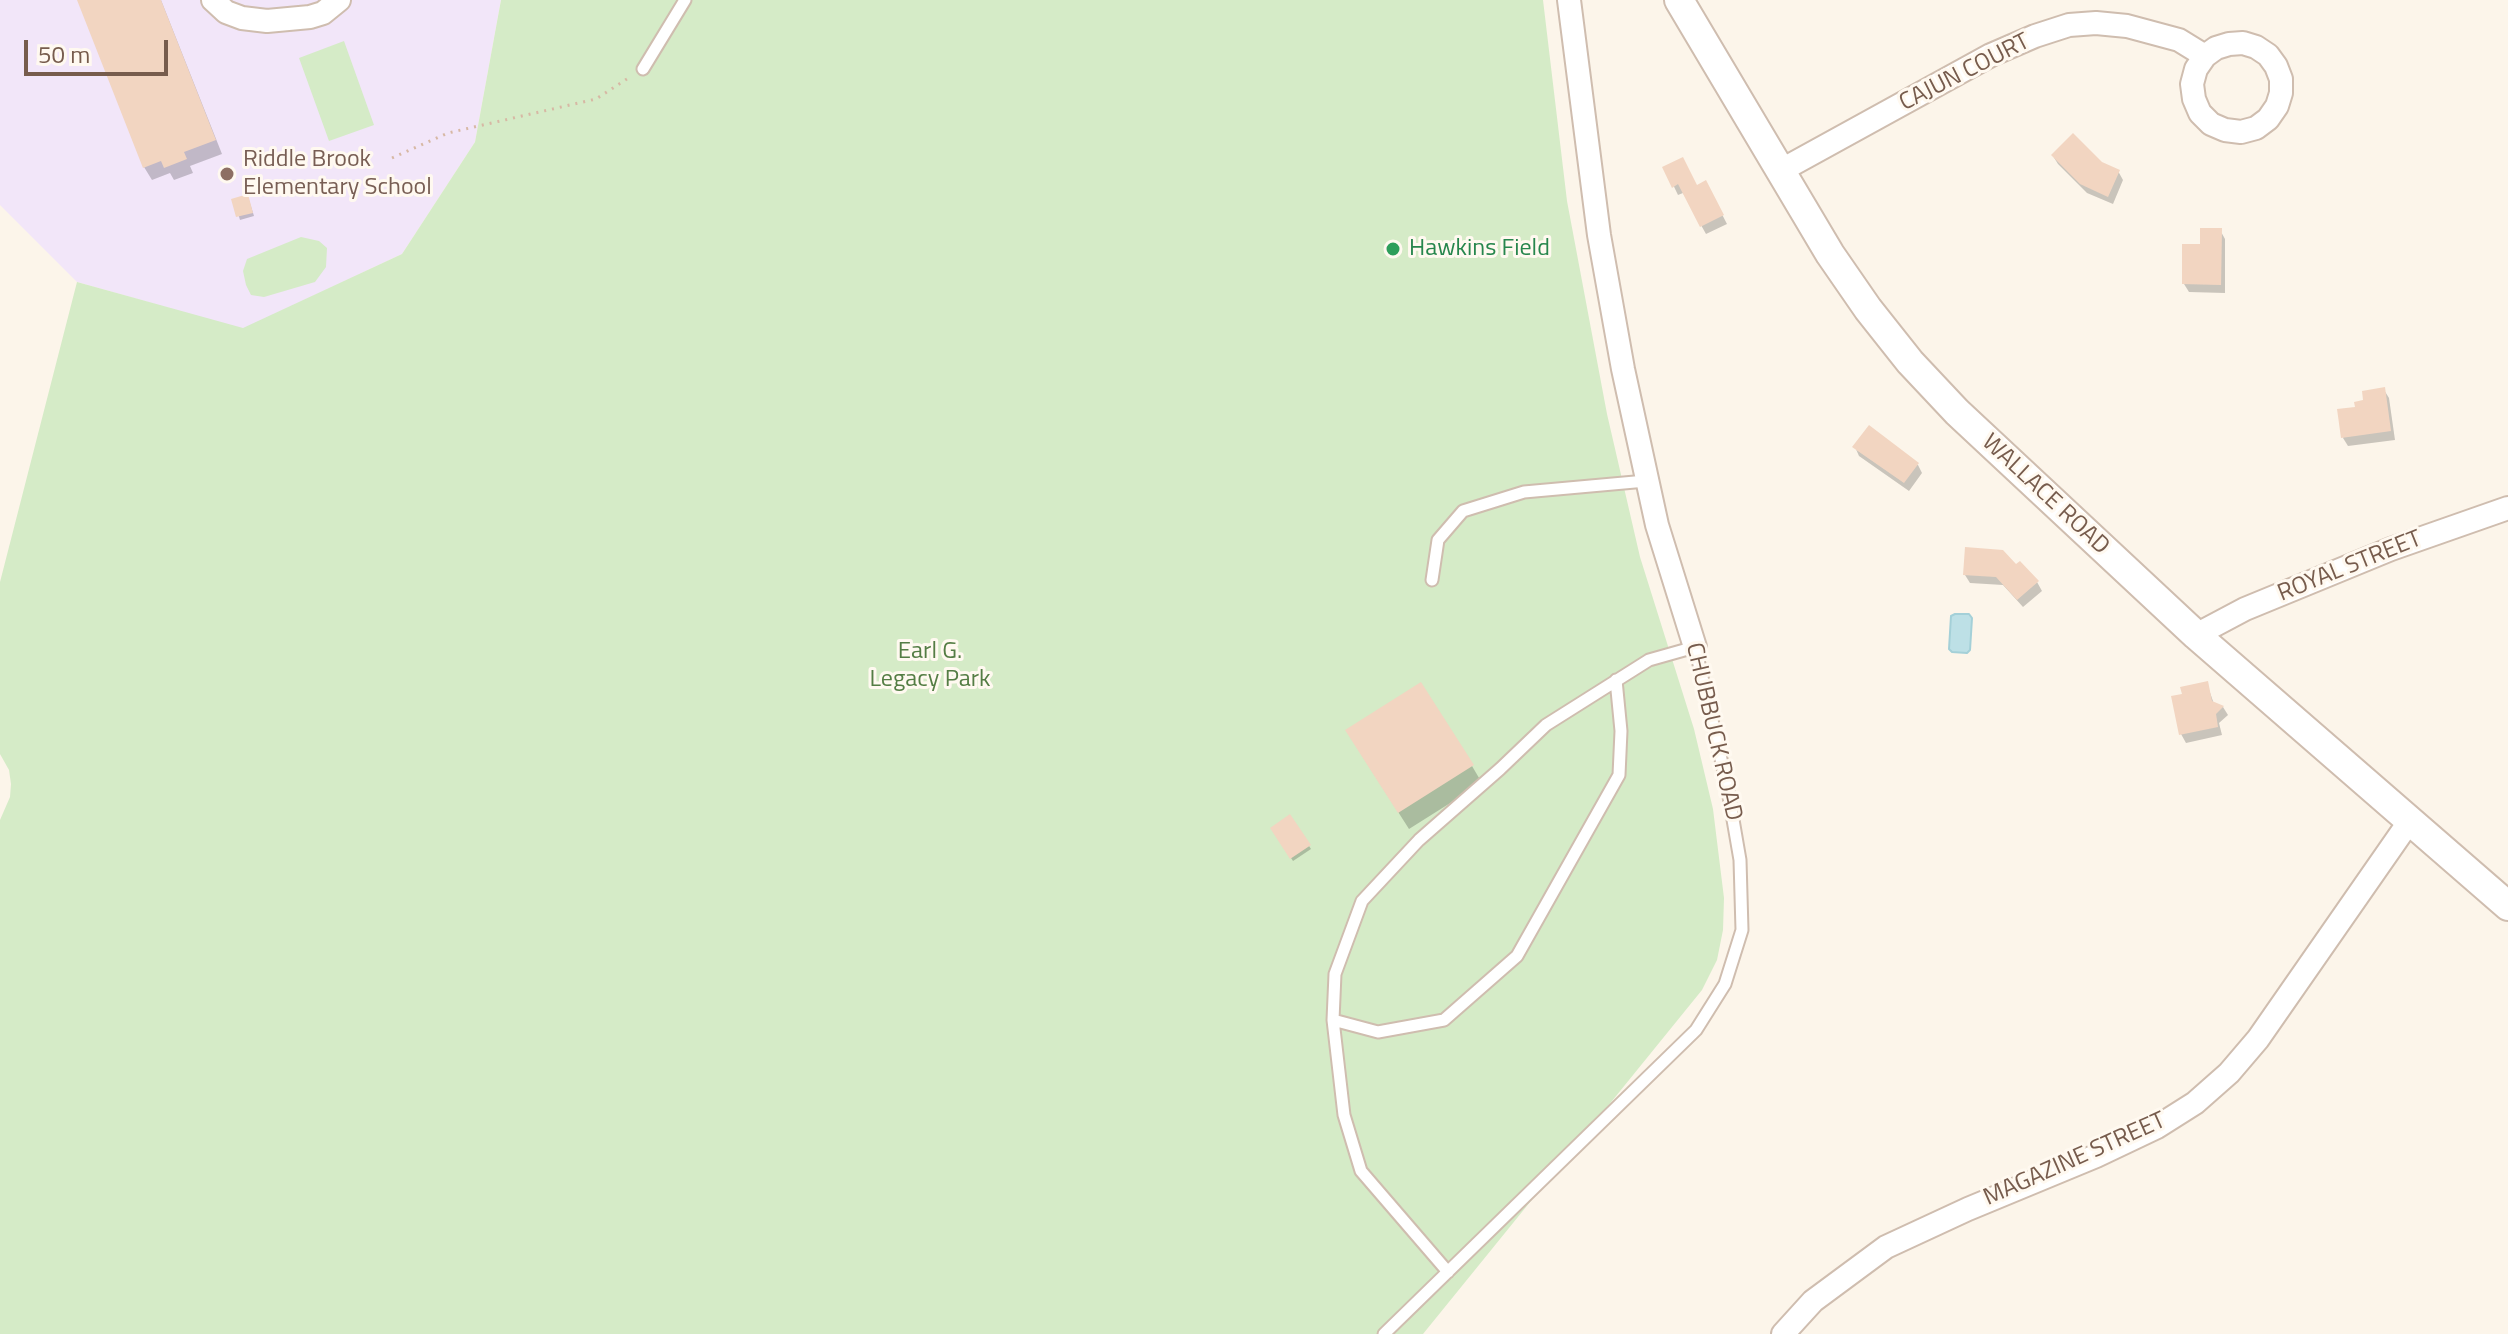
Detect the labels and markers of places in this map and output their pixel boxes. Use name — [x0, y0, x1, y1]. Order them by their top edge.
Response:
place label: Riddle Brook Elementary School — [243, 146, 432, 202]
marker: Riddle Brook Elementary School — [218, 165, 236, 183]
place label: Hawkins Field — [1409, 235, 1550, 263]
marker: Hawkins Field — [1384, 240, 1402, 258]

